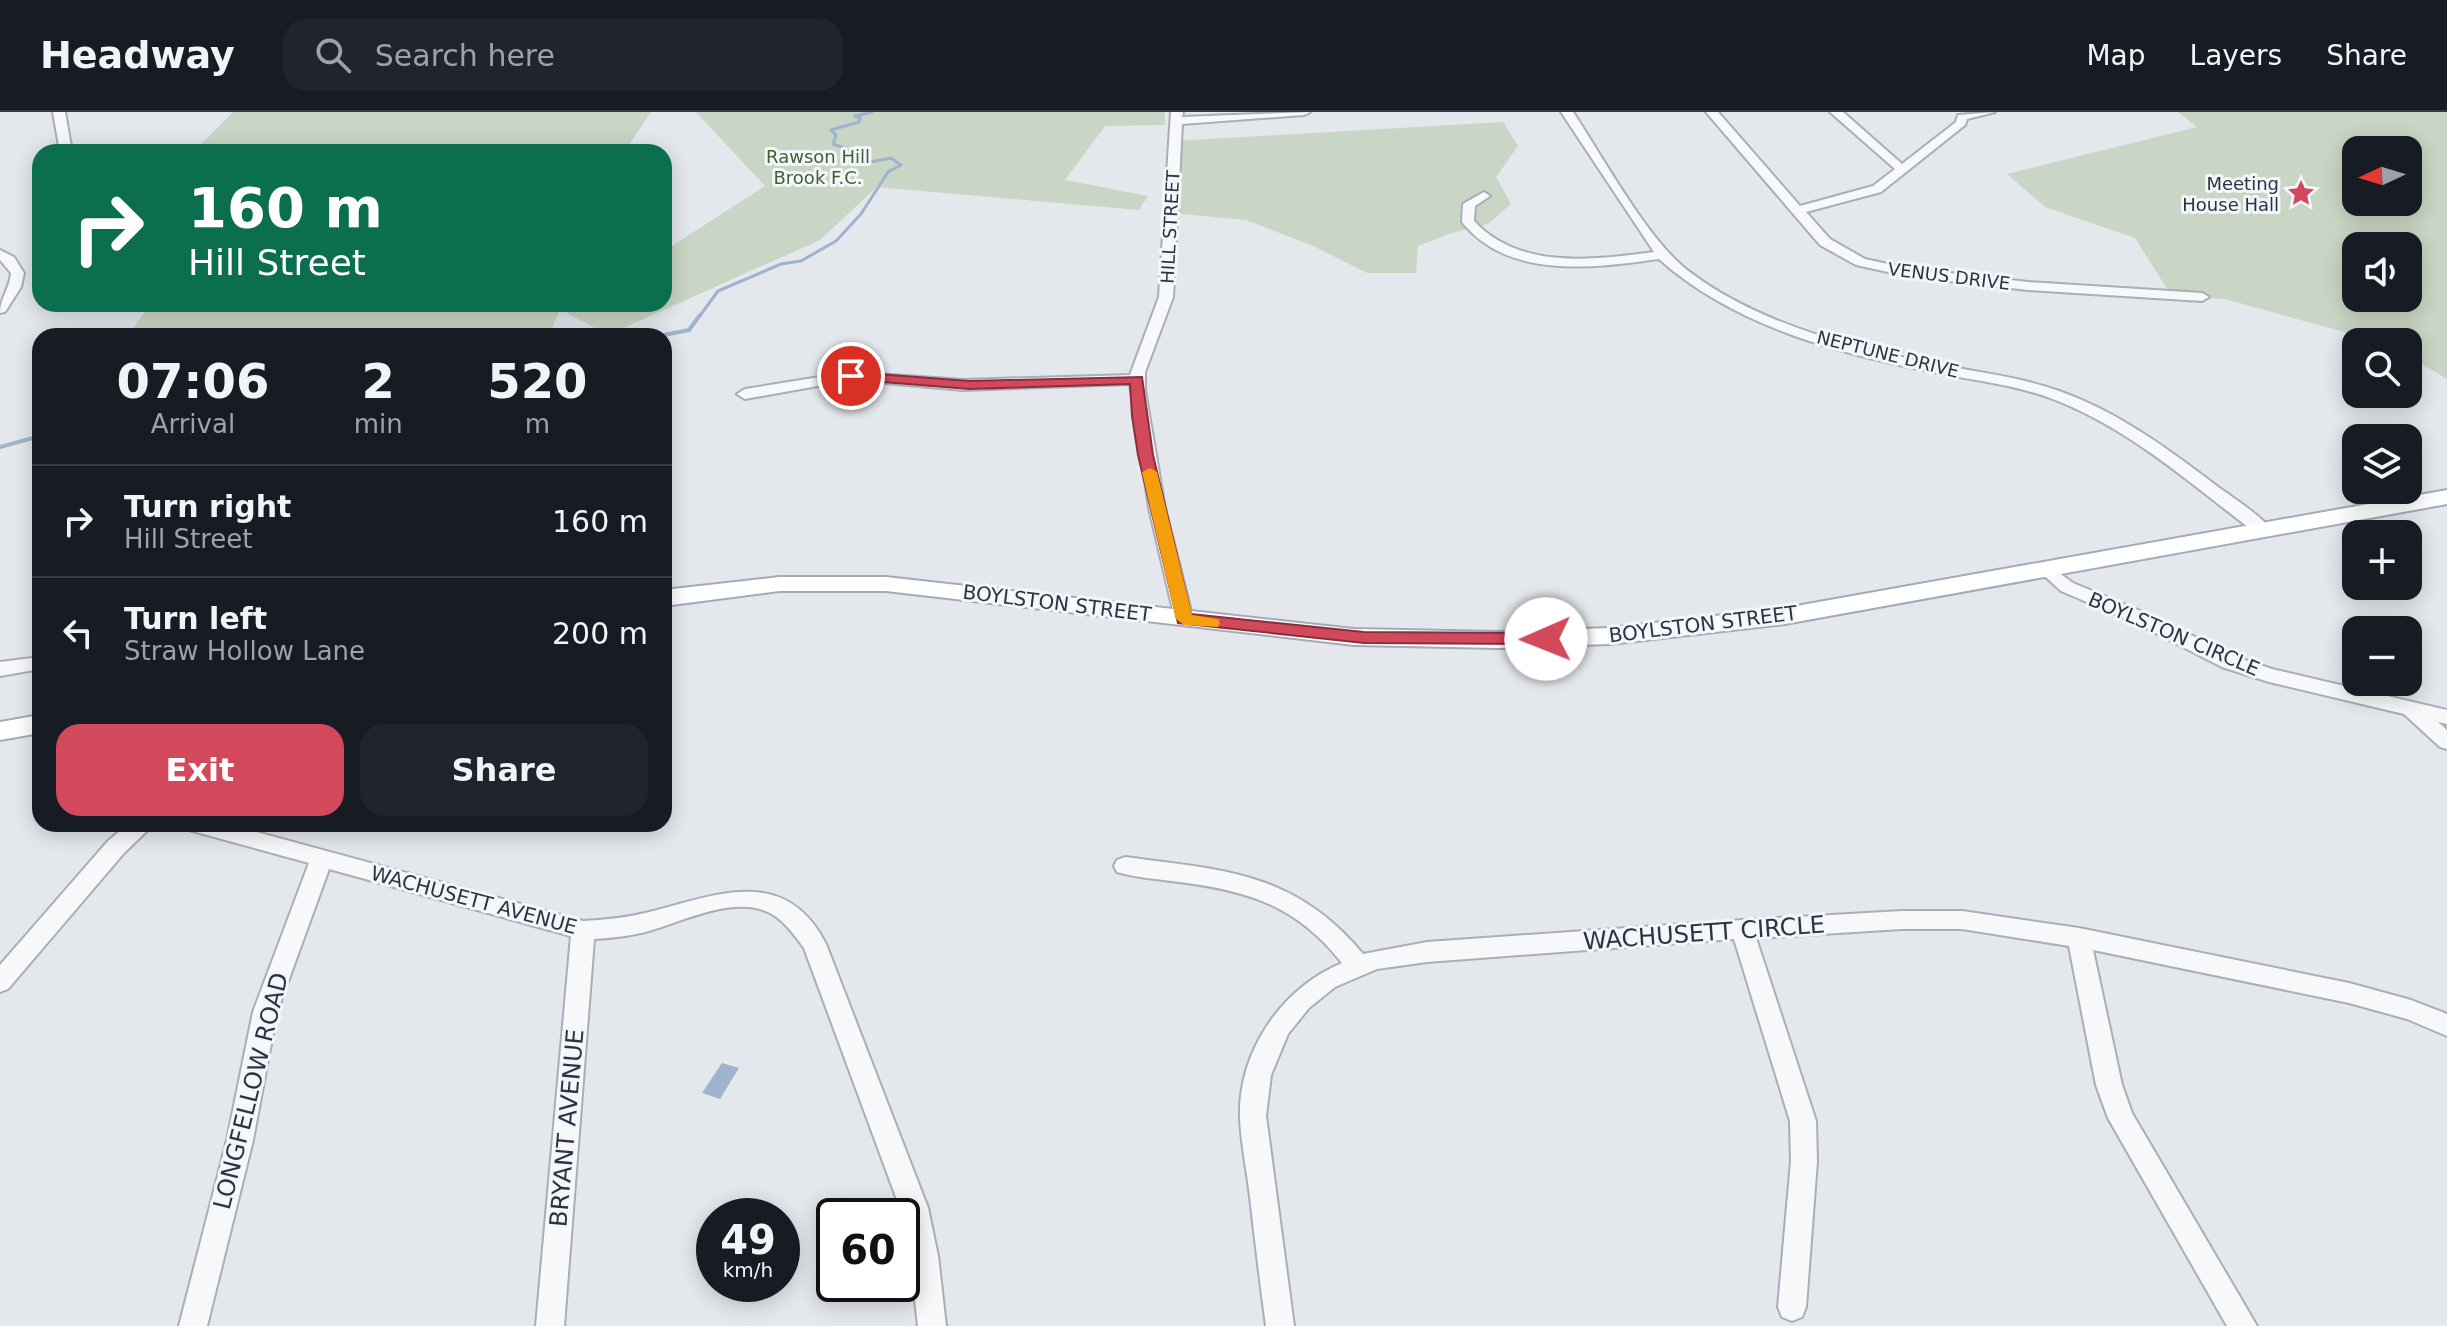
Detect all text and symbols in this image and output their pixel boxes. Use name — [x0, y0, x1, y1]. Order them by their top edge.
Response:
search box — [283, 19, 843, 91]
text: Headway — [40, 33, 235, 77]
icon: search — [311, 33, 355, 77]
text: Search here — [375, 38, 555, 73]
text: Map — [2086, 39, 2146, 72]
text: Layers — [2190, 39, 2282, 72]
text: Share — [2326, 39, 2407, 72]
north arrow — [2342, 136, 2422, 216]
map controls — [2342, 136, 2422, 696]
park label: Rawson Hill Brook F.C. — [766, 146, 870, 188]
street label: HILL STREET — [1157, 169, 1184, 284]
place label: Meeting House Hall — [2182, 173, 2279, 215]
text: 160 m — [188, 175, 383, 240]
icon: right — [56, 176, 160, 280]
place icon: Meeting House Hall — [2286, 178, 2316, 208]
button: sound — [2342, 232, 2422, 312]
text: Hill Street — [188, 242, 366, 283]
street label: VENUS DRIVE — [1887, 258, 2011, 294]
street label: NEPTUNE DRIVE — [1815, 326, 1961, 382]
button: search — [2342, 328, 2422, 408]
pin — [817, 342, 885, 410]
text: 07:06 — [116, 353, 269, 409]
text: 2 — [362, 353, 395, 409]
text: 520 — [487, 353, 587, 409]
icon: arrive — [829, 354, 873, 398]
text: Arrival — [151, 409, 235, 439]
text: min — [354, 409, 403, 439]
text: m — [525, 409, 550, 439]
button: layers — [2342, 424, 2422, 504]
text: Turn right — [124, 489, 291, 524]
icon: right — [56, 499, 100, 543]
text: 160 m — [552, 504, 648, 539]
button: + — [2342, 520, 2422, 600]
text: Hill Street — [124, 524, 253, 554]
street label: BOYLSTON STREET — [961, 580, 1153, 627]
street label: BOYLSTON CIRCLE — [2085, 587, 2263, 681]
position arrow — [1504, 597, 1588, 681]
street label: BOYLSTON STREET — [1607, 600, 1799, 647]
text: Turn left — [124, 601, 267, 636]
icon: left — [56, 611, 100, 655]
text: 200 m — [552, 616, 648, 651]
button: − — [2342, 616, 2422, 696]
text: Straw Hollow Lane — [124, 636, 365, 666]
button: Exit — [56, 724, 344, 816]
button: Share — [360, 724, 648, 816]
street label: WACHUSETT AVENUE — [368, 861, 580, 939]
street label: WACHUSETT CIRCLE — [1582, 911, 1826, 955]
street label: LONGFELLOW ROAD — [208, 970, 294, 1212]
street label: BRYANT AVENUE — [544, 1028, 590, 1228]
speed limit sign: 60 — [816, 1198, 920, 1302]
text: 49 — [720, 1217, 776, 1263]
text: km/h — [723, 1258, 773, 1282]

